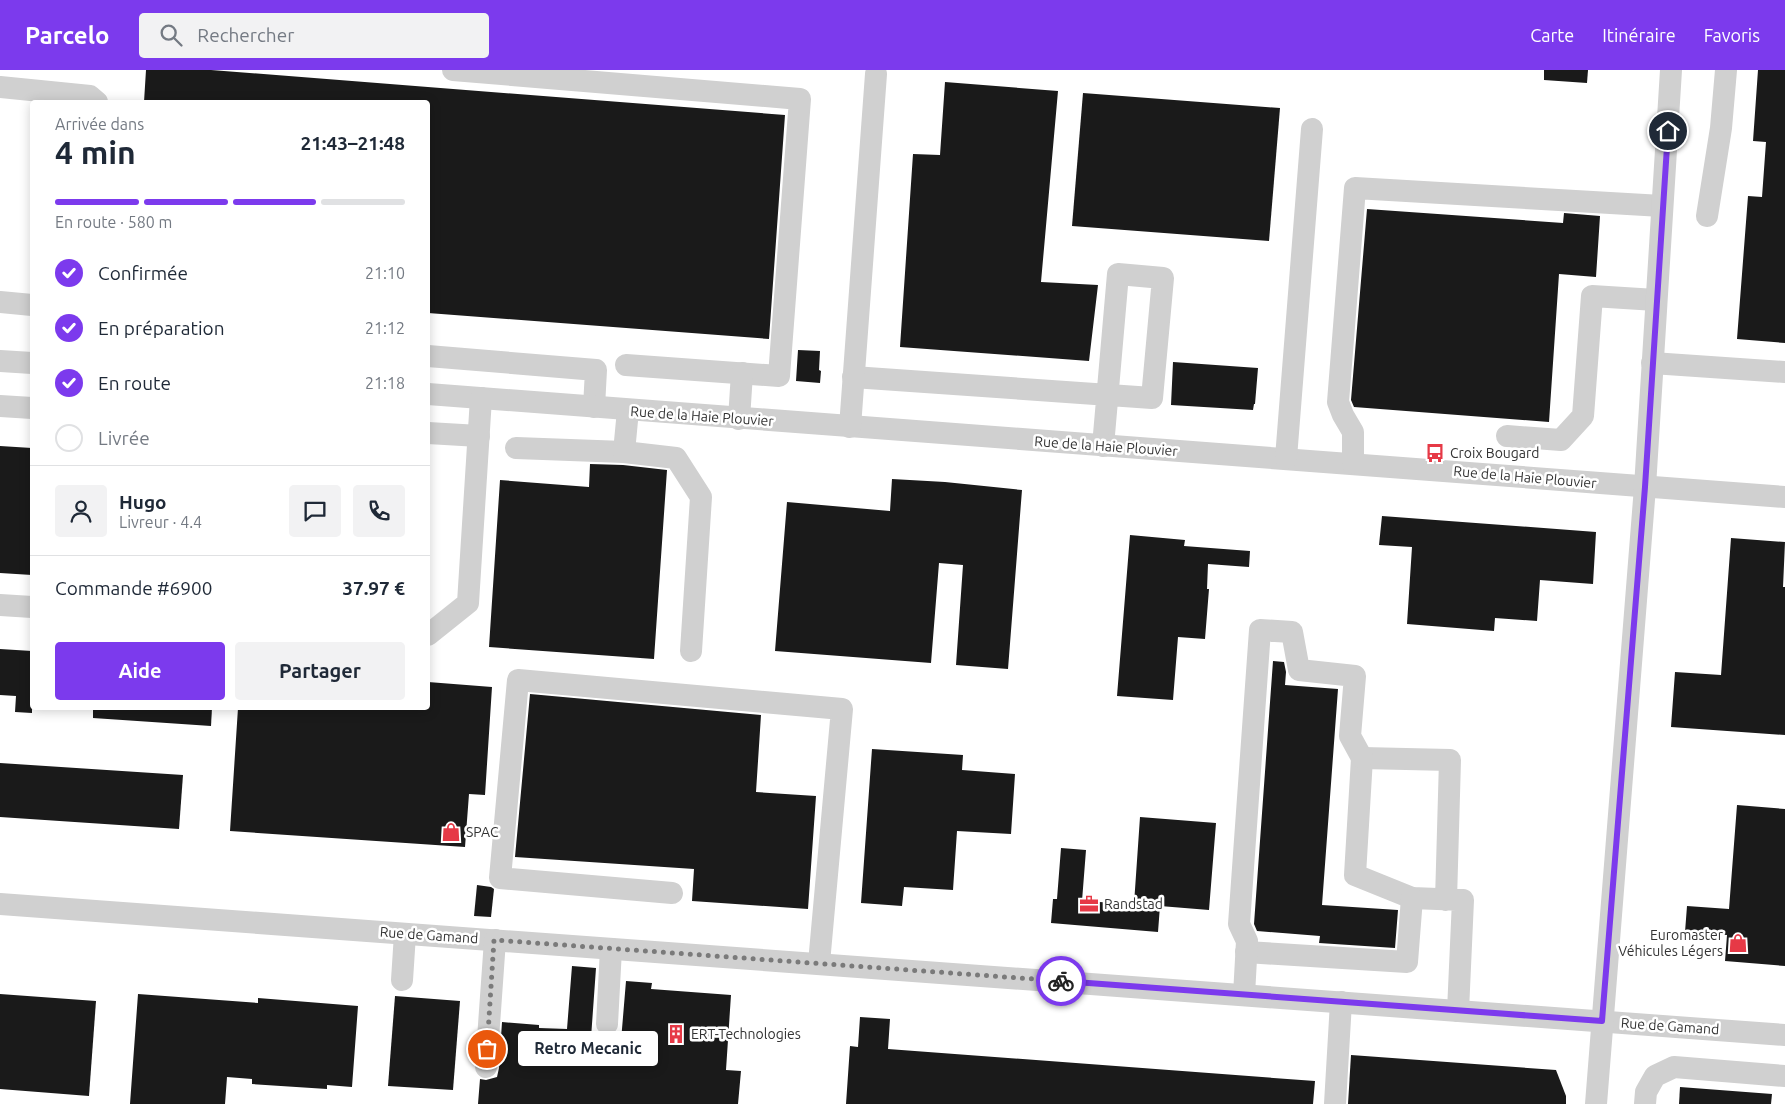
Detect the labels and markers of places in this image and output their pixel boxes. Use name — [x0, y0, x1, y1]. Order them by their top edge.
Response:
pin — [1647, 110, 1689, 152]
bus stop icon: Croix Bougard — [1424, 442, 1446, 464]
place label: Croix Bougard — [1450, 445, 1540, 461]
shop icon: SPAC — [440, 821, 462, 843]
place label: SPAC — [466, 824, 499, 840]
office icon: Randstad — [1078, 893, 1100, 915]
place label: Randstad — [1104, 896, 1163, 912]
place label: Euromaster Véhicules Légers — [1618, 927, 1724, 959]
shop icon: Euromaster Véhicules Légers — [1727, 932, 1749, 954]
building icon: ERT-Technologies — [665, 1023, 687, 1045]
place label: ERT-Technologies — [691, 1026, 801, 1042]
pin — [466, 1028, 508, 1070]
callout: Retro Mecanic — [517, 1032, 657, 1066]

